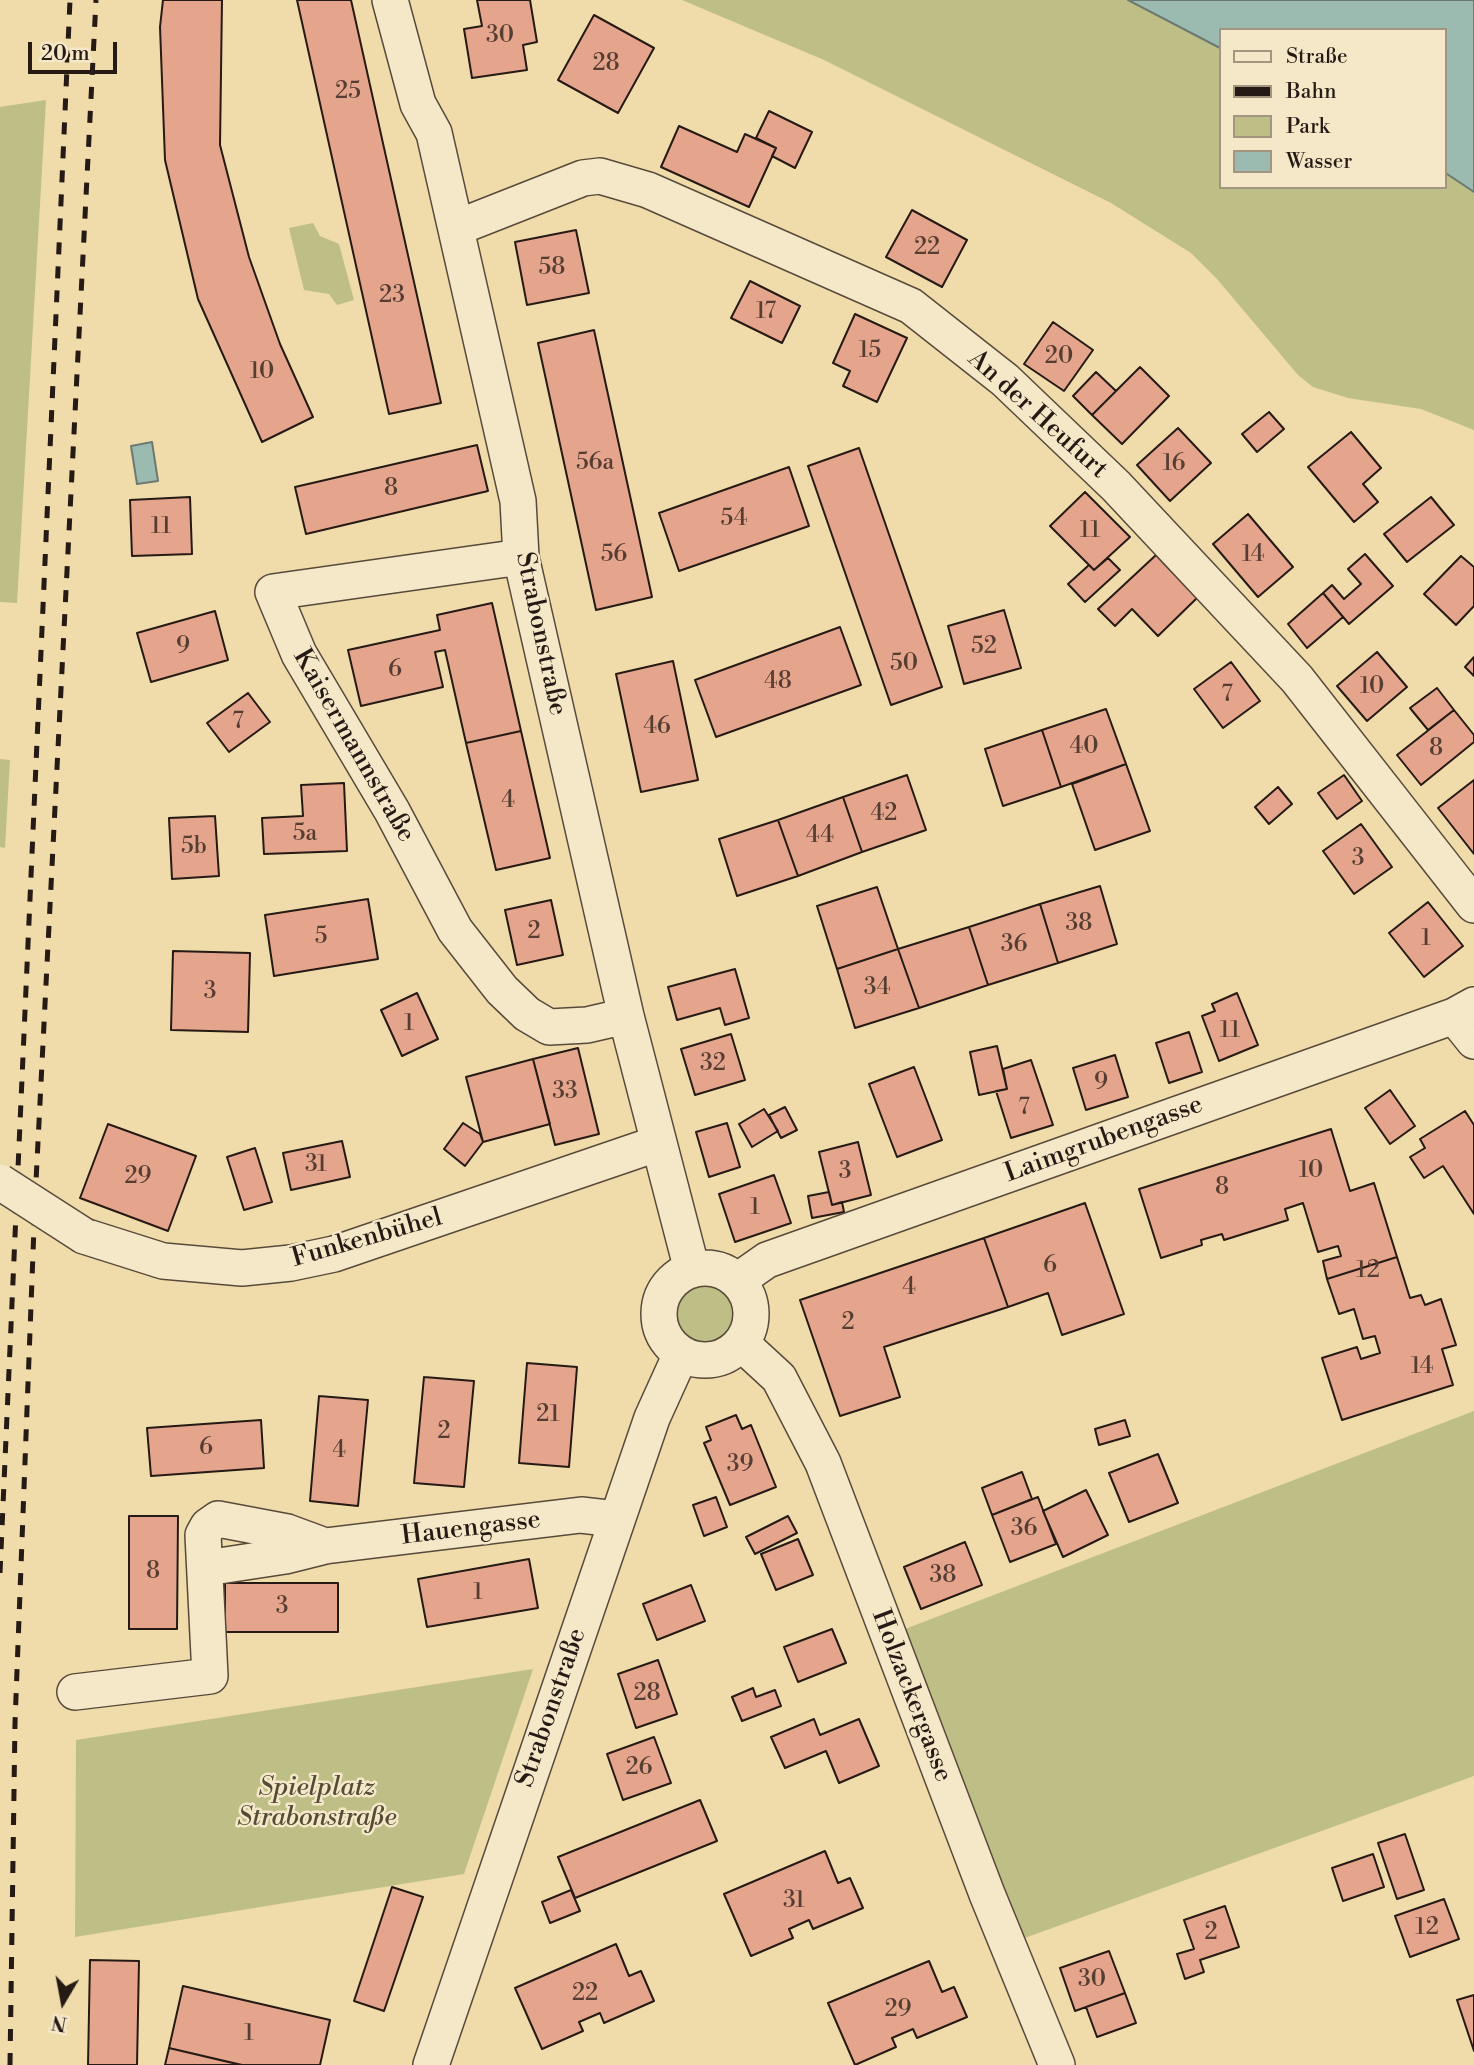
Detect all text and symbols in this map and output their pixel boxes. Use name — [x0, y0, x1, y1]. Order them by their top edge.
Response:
house number: 30 — [486, 22, 514, 50]
scale bar — [32, 28, 121, 72]
legend — [1218, 28, 1446, 189]
text: 20 m — [41, 41, 90, 67]
text: Straße — [1286, 44, 1348, 70]
house number: 28 — [592, 50, 620, 78]
house number: 25 — [335, 78, 361, 106]
text: Bahn — [1286, 79, 1336, 105]
text: Park — [1286, 114, 1330, 140]
text: Wasser — [1286, 149, 1352, 175]
house number: 22 — [914, 234, 940, 262]
house number: 58 — [539, 254, 565, 282]
house number: 23 — [379, 282, 405, 310]
house number: 17 — [756, 298, 776, 326]
house number: 15 — [859, 337, 881, 365]
house number: 20 — [1045, 343, 1073, 371]
street label: An der Heufurt — [961, 344, 1113, 486]
house number: 10 — [250, 358, 274, 386]
house number: 56a — [576, 449, 614, 477]
house number: 16 — [1162, 450, 1186, 478]
house number: 8 — [384, 475, 398, 503]
house number: 54 — [721, 505, 747, 533]
house number: 11 — [151, 513, 171, 541]
house number: 11 — [1080, 517, 1100, 545]
house number: 56 — [601, 541, 627, 569]
house number: 14 — [1242, 541, 1264, 569]
street label: Strabonstraße — [507, 550, 573, 718]
house number: 9 — [176, 633, 190, 661]
house number: 52 — [971, 633, 997, 661]
street label: Kaisermannstraße — [285, 644, 421, 848]
house number: 50 — [890, 650, 918, 678]
house number: 6 — [388, 656, 402, 684]
house number: 48 — [764, 668, 792, 696]
house number: 10 — [1360, 673, 1384, 701]
house number: 7 — [1221, 681, 1233, 709]
house number: 7 — [232, 708, 244, 736]
house number: 46 — [643, 713, 671, 741]
house number: 40 — [1070, 733, 1098, 761]
house number: 8 — [1429, 735, 1443, 763]
house number: 4 — [501, 787, 515, 815]
house number: 42 — [871, 800, 897, 828]
house number: 5a — [293, 820, 317, 848]
house number: 44 — [806, 822, 834, 850]
house number: 5b — [181, 833, 207, 861]
house number: 3 — [1352, 845, 1364, 873]
house number: 38 — [1066, 910, 1092, 938]
house number: 2 — [527, 918, 541, 946]
house number: 5 — [315, 923, 327, 951]
house number: 1 — [1421, 925, 1431, 953]
house number: 36 — [1001, 931, 1027, 959]
house number: 34 — [864, 974, 890, 1002]
house number: 3 — [204, 978, 216, 1006]
house number: 1 — [404, 1010, 414, 1038]
house number: 11 — [1220, 1017, 1240, 1045]
house number: 32 — [700, 1050, 726, 1078]
house number: 9 — [1094, 1069, 1108, 1097]
house number: 33 — [552, 1078, 578, 1106]
street label: Laimgrubengasse — [1001, 1090, 1207, 1190]
house number: 7 — [1018, 1094, 1030, 1122]
house number: 31 — [305, 1151, 327, 1179]
house number: 10 — [1299, 1157, 1323, 1185]
house number: 3 — [839, 1158, 851, 1186]
house number: 29 — [124, 1163, 152, 1191]
house number: 8 — [1215, 1174, 1229, 1202]
house number: 1 — [750, 1194, 760, 1222]
street label: Funkenbühel — [288, 1203, 446, 1275]
house number: 6 — [1043, 1252, 1057, 1280]
house number: 12 — [1356, 1257, 1380, 1285]
house number: 4 — [902, 1274, 916, 1302]
house number: 2 — [841, 1309, 855, 1337]
house number: 14 — [1411, 1353, 1433, 1381]
house number: 21 — [536, 1401, 560, 1429]
house number: 2 — [437, 1418, 451, 1446]
house number: 6 — [199, 1434, 213, 1462]
house number: 4 — [332, 1437, 346, 1465]
house number: 39 — [727, 1451, 753, 1479]
street label: Hauengasse — [400, 1505, 542, 1553]
house number: 36 — [1011, 1515, 1037, 1543]
house number: 8 — [146, 1558, 160, 1586]
house number: 38 — [930, 1562, 956, 1590]
house number: 1 — [473, 1579, 483, 1607]
house number: 3 — [276, 1593, 288, 1621]
street label: Holzackergasse — [864, 1605, 958, 1787]
street label: Strabonstraße — [510, 1624, 594, 1792]
house number: 28 — [633, 1680, 661, 1708]
house number: 26 — [625, 1754, 653, 1782]
park label: Spielplatz Strabonstraße — [237, 1773, 397, 1834]
house number: 31 — [783, 1887, 805, 1915]
house number: 12 — [1415, 1914, 1439, 1942]
house number: 2 — [1204, 1919, 1218, 1947]
house number: 30 — [1078, 1966, 1106, 1994]
north arrow — [28, 1967, 98, 2037]
house number: 22 — [572, 1980, 598, 2008]
house number: 29 — [884, 1996, 912, 2024]
text: N — [50, 2010, 69, 2036]
house number: 1 — [244, 2020, 254, 2048]

